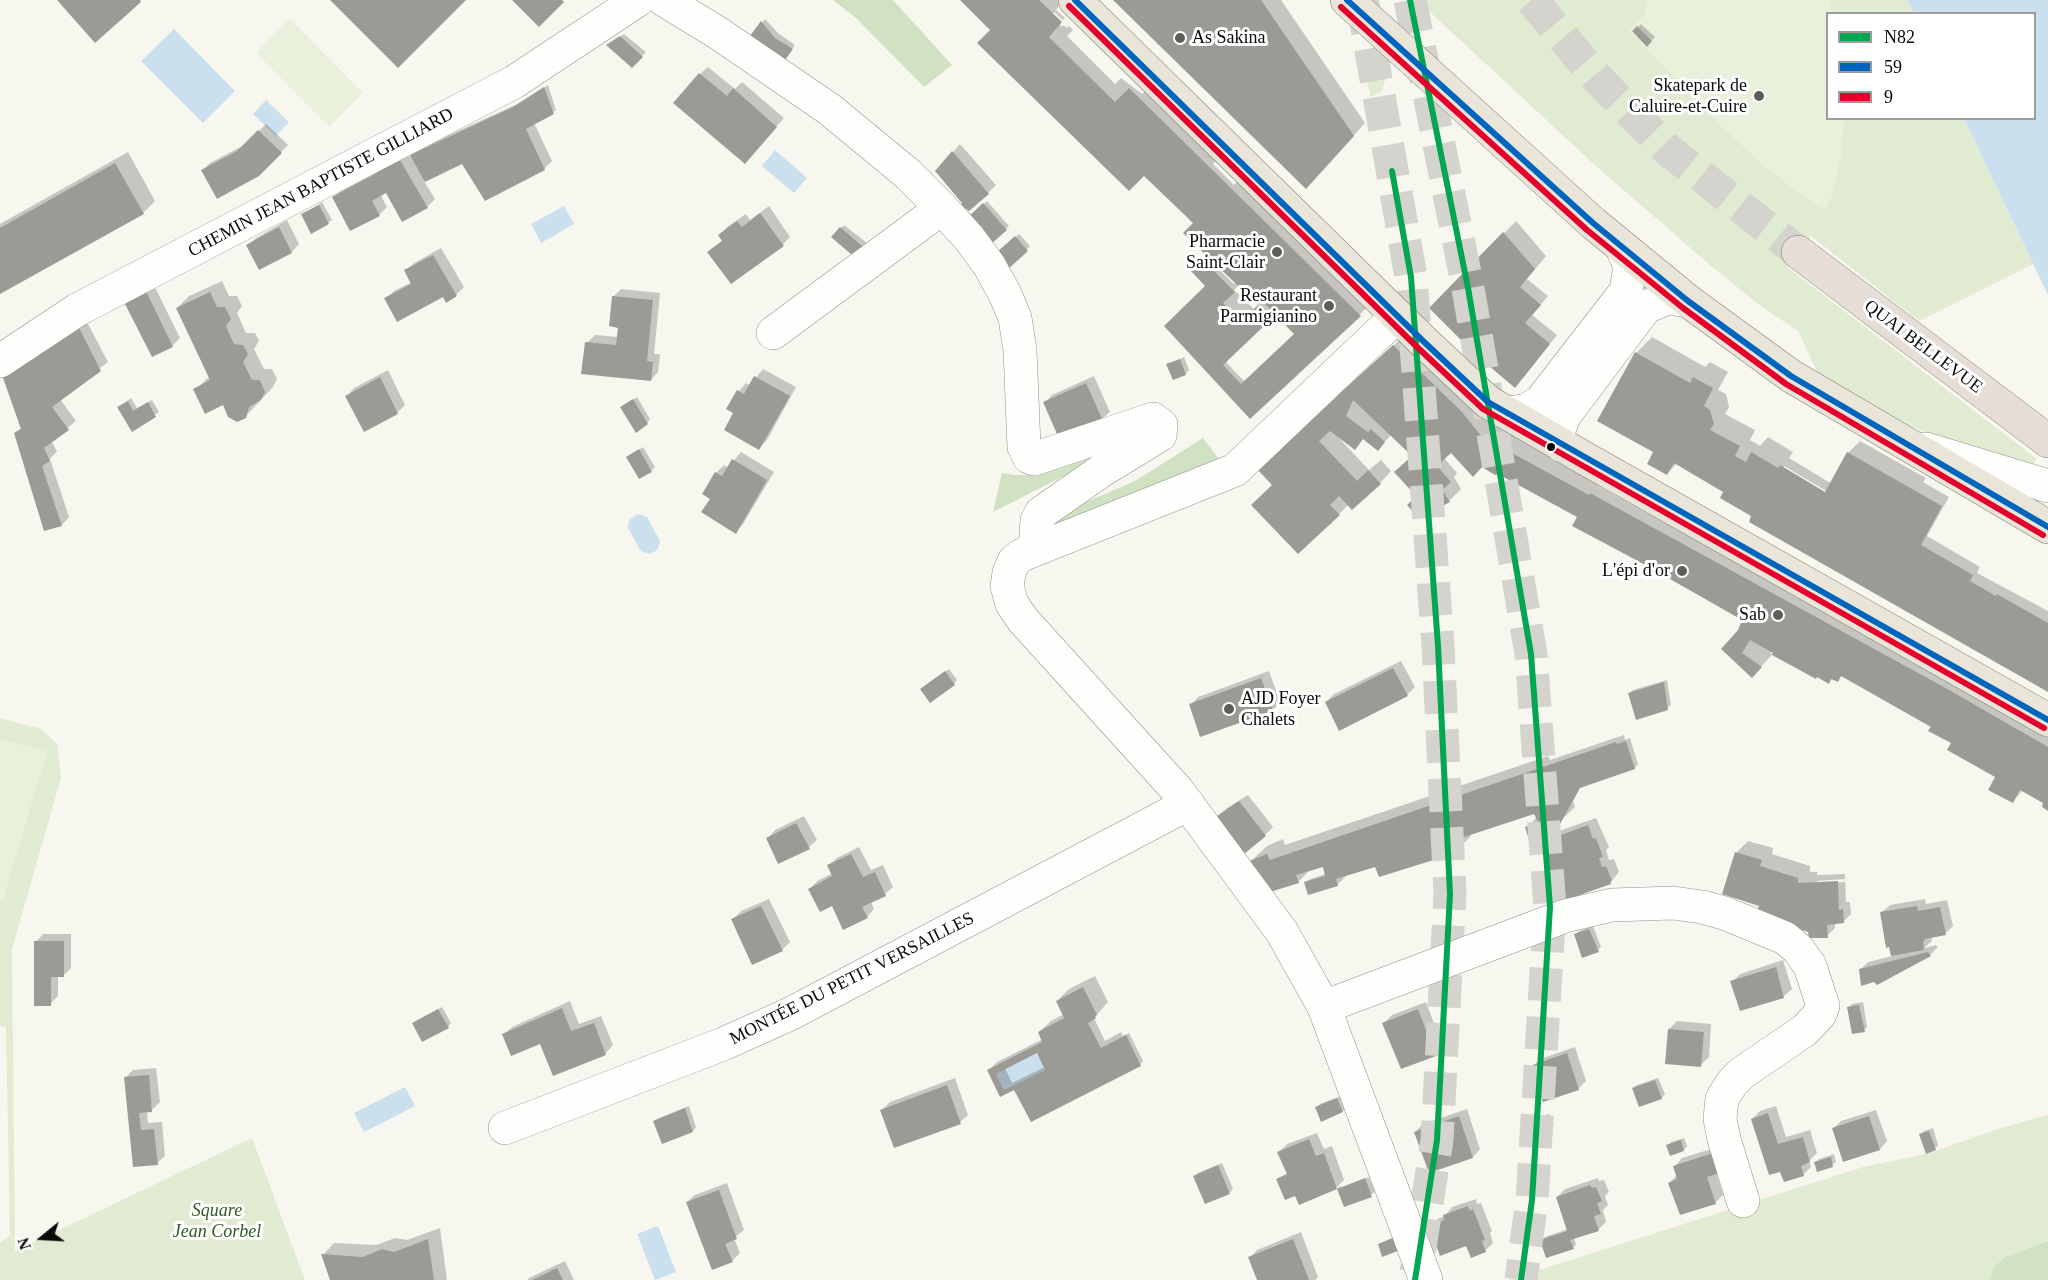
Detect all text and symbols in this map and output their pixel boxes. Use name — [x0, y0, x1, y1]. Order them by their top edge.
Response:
legend — [1826, 12, 2036, 120]
place label: As Sakina — [1192, 27, 1265, 49]
text: N82 — [1884, 27, 1915, 47]
marker: As Sakina — [1173, 31, 1187, 45]
text: 59 — [1884, 57, 1902, 77]
place label: Skatepark de Caluire-et-Cuire — [1629, 75, 1747, 118]
text: 9 — [1884, 87, 1893, 107]
marker: Skatepark de Caluire-et-Cuire — [1752, 89, 1766, 103]
street label: CHEMIN JEAN BAPTISTE GILLIARD — [185, 104, 457, 262]
place label: Pharmacie Saint-Clair — [1186, 231, 1265, 274]
marker: Pharmacie Saint-Clair — [1270, 245, 1284, 259]
place label: Restaurant Parmigianino — [1220, 285, 1317, 328]
street label: QUAI BELLEVUE — [1860, 296, 1986, 398]
marker: Restaurant Parmigianino — [1322, 299, 1336, 313]
unlabelled marker — [1545, 441, 1557, 453]
place label: L'épi d'or — [1602, 560, 1670, 582]
marker: L'épi d'or — [1675, 564, 1689, 578]
place label: Sab — [1739, 604, 1766, 626]
marker: Sab — [1771, 608, 1785, 622]
place label: AJD Foyer Chalets — [1241, 688, 1320, 730]
marker: AJD Foyer Chalets — [1222, 702, 1236, 716]
street label: MONTÉE DU PETIT VERSAILLES — [726, 908, 978, 1050]
park label: Square Jean Corbel — [173, 1200, 261, 1242]
north arrow — [12, 1208, 72, 1268]
text: N — [15, 1236, 34, 1252]

